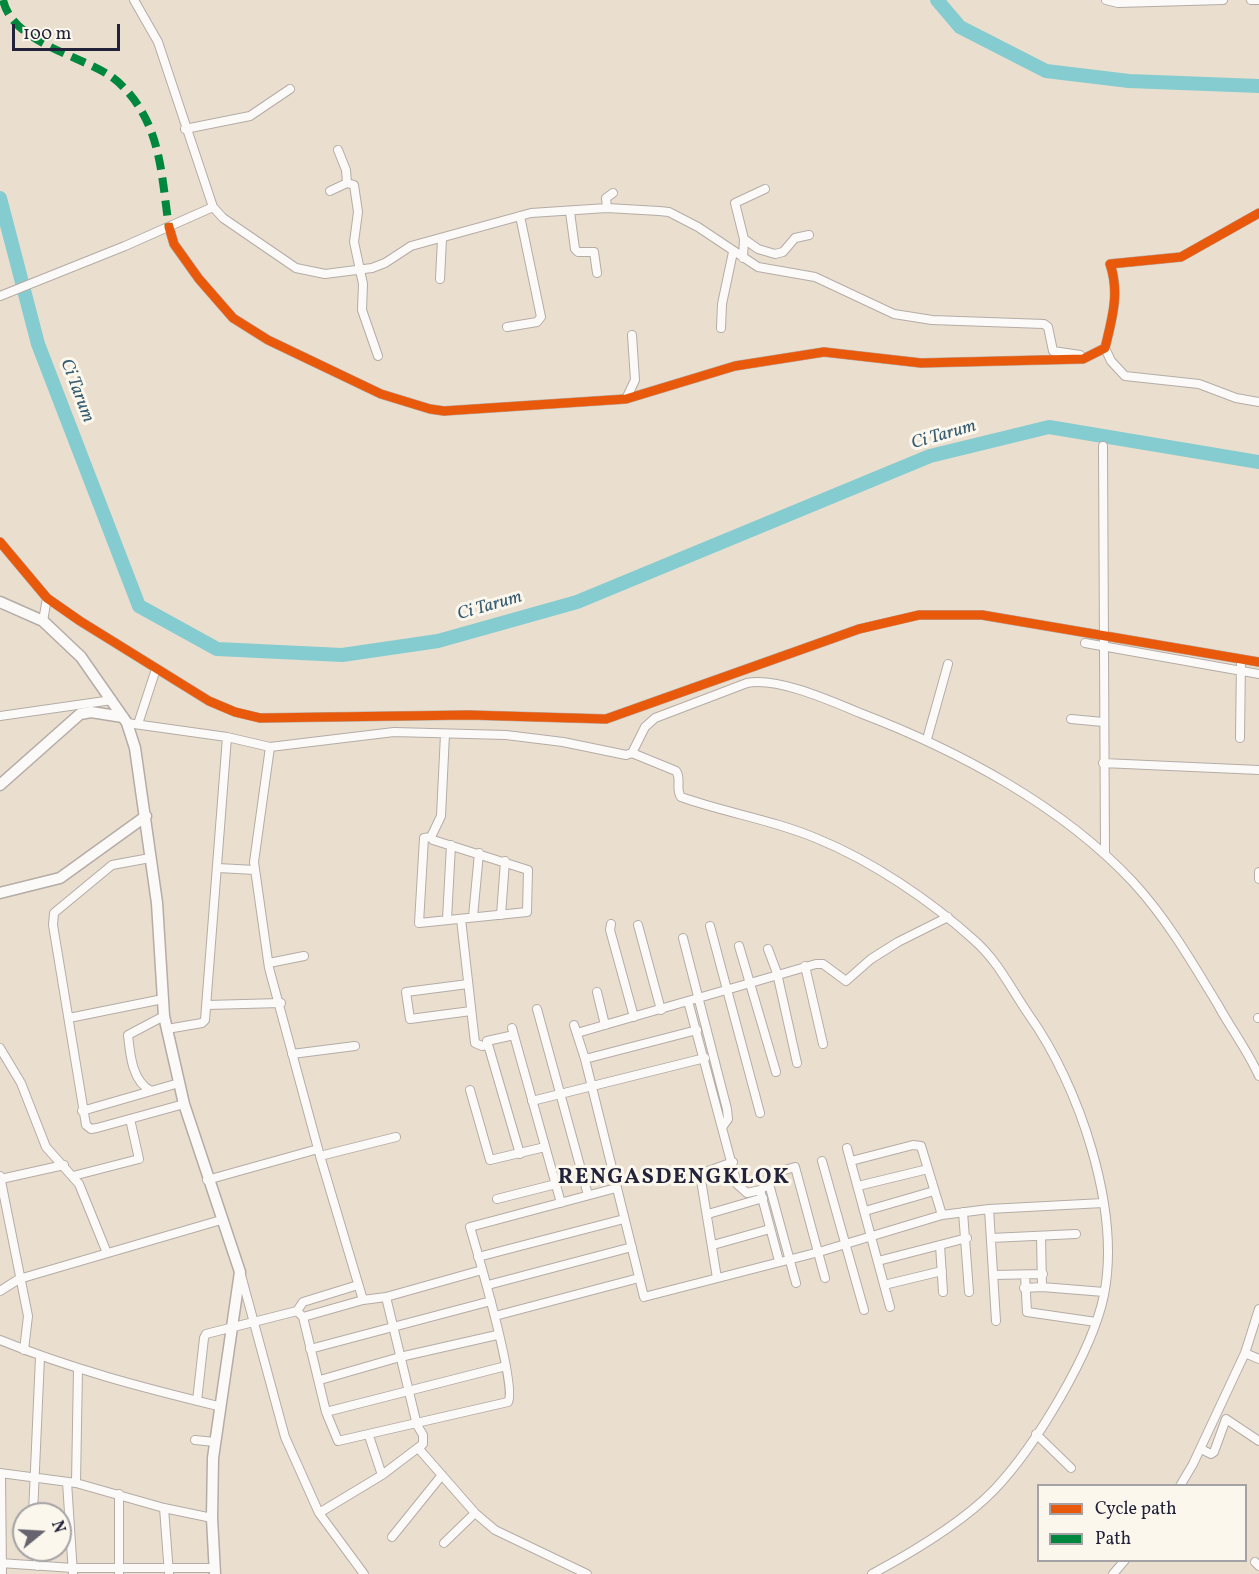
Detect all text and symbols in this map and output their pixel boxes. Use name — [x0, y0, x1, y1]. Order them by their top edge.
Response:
scale bar — [15, 12, 123, 50]
text: 100 m — [23, 22, 72, 47]
water label: Ci Tarum — [54, 356, 98, 426]
water label: Ci Tarum — [909, 416, 979, 456]
water label: Ci Tarum — [455, 587, 525, 627]
district label: RENGASDENGKLOK — [558, 1166, 790, 1192]
legend — [1037, 1484, 1247, 1562]
text: Cycle path — [1095, 1497, 1177, 1522]
north arrow — [12, 1502, 72, 1562]
text: N — [45, 1518, 69, 1536]
text: Path — [1095, 1527, 1131, 1552]

